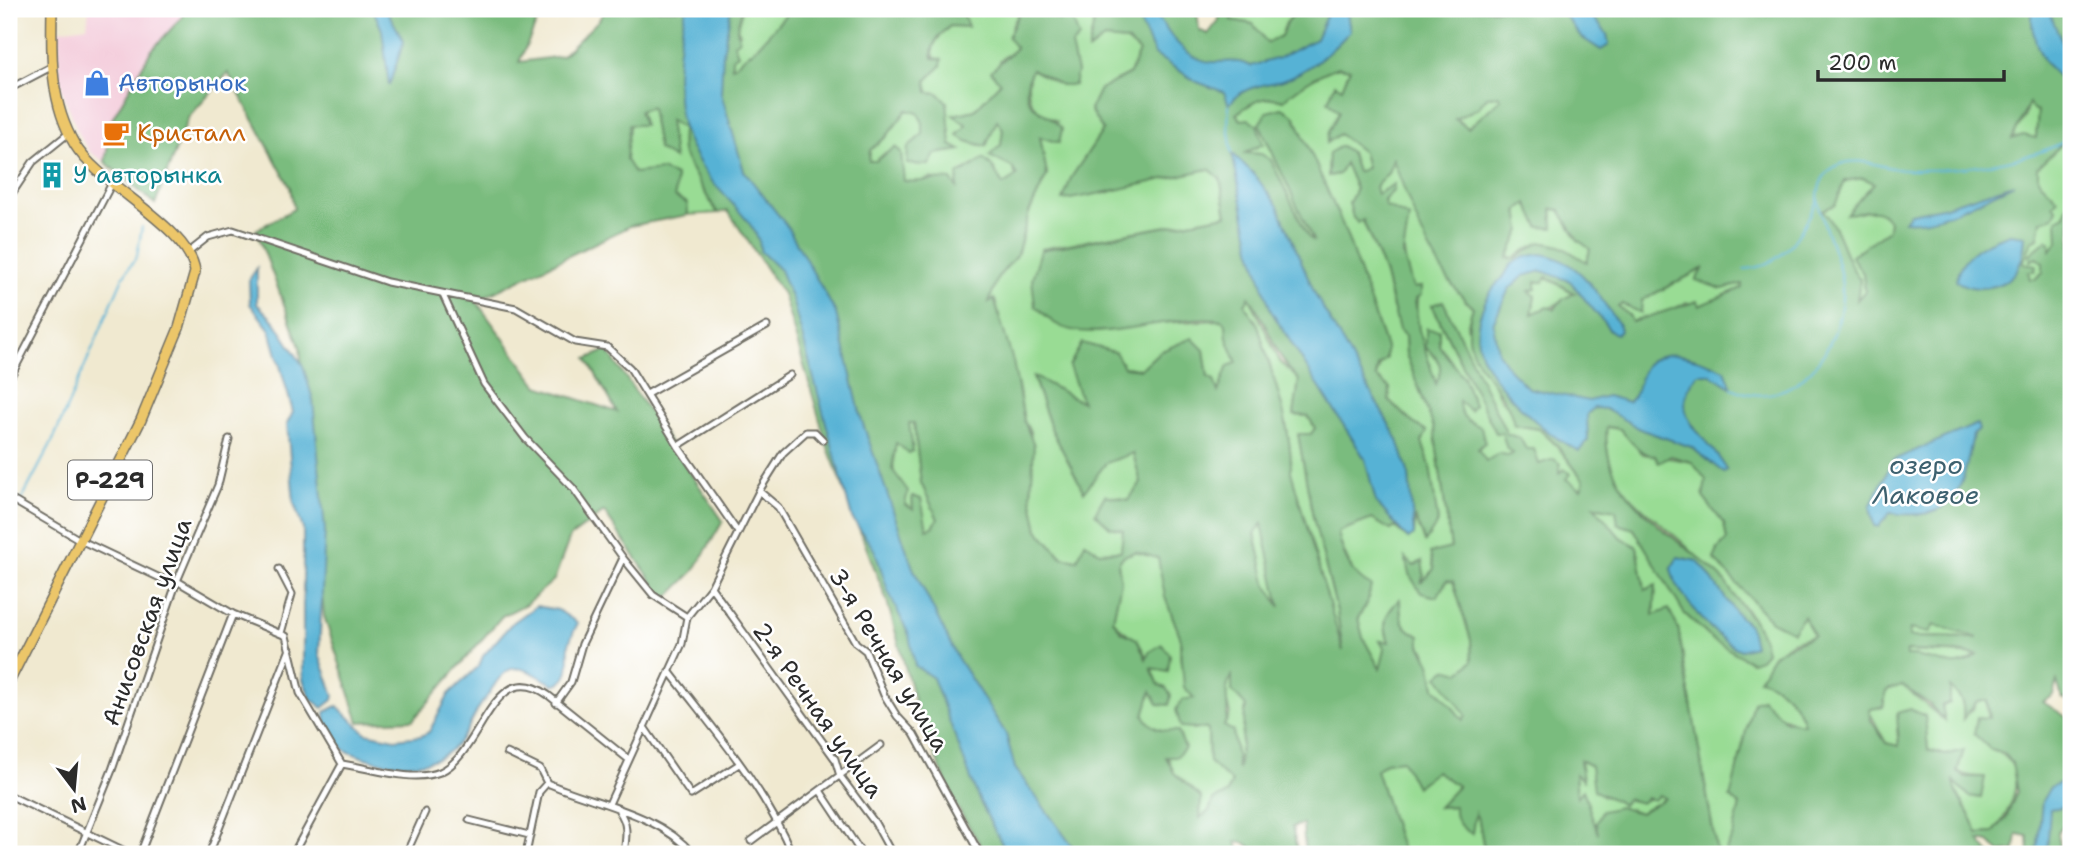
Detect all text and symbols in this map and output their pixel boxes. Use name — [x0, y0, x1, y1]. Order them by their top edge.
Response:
scale bar — [1818, 38, 2003, 82]
text: 200 m — [1828, 49, 1897, 77]
place label: Авторынок — [118, 67, 247, 99]
shop icon: Авторынок — [82, 68, 112, 98]
place label: Кристалл — [137, 117, 246, 149]
cafe icon: Кристалл — [101, 118, 131, 148]
place label: У авторынка — [73, 159, 222, 191]
building icon: У авторынка — [37, 160, 67, 190]
water label: озеро Лаковое — [1872, 447, 1979, 512]
road number: Р-229 — [68, 460, 152, 500]
street label: Анисовская улица — [95, 514, 199, 730]
street label: 3-я Речная улица — [821, 562, 957, 758]
street label: 2-я Речная улица — [745, 616, 891, 804]
north arrow — [38, 754, 108, 824]
text: N — [68, 791, 89, 819]

